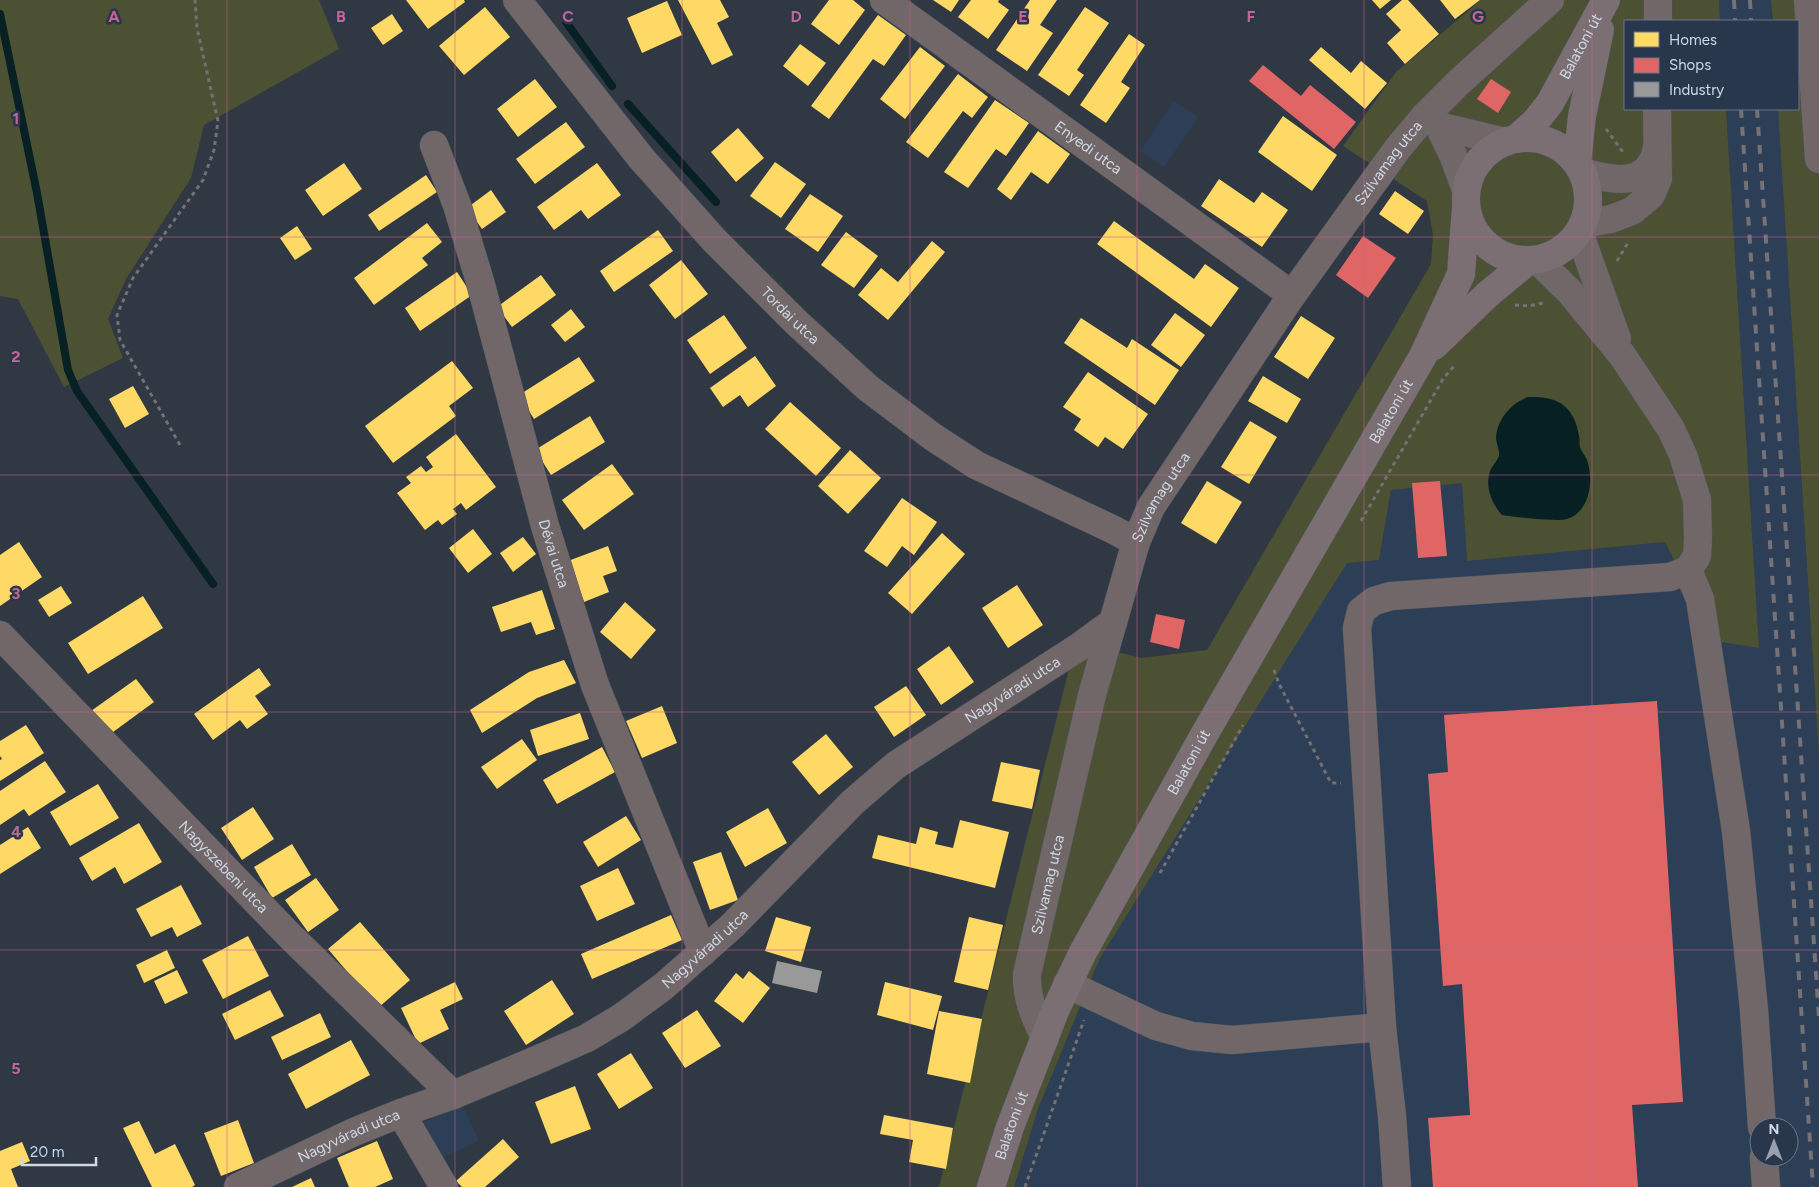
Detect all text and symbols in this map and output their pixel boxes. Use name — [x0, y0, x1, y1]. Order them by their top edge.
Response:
text: A — [108, 7, 120, 26]
text: B — [336, 7, 346, 26]
text: C — [562, 7, 574, 26]
text: D — [790, 7, 802, 26]
text: E — [1018, 7, 1028, 26]
text: F — [1247, 7, 1256, 26]
text: G — [1472, 7, 1484, 26]
street label: Balatoni út — [1556, 10, 1606, 82]
legend — [1624, 20, 1799, 110]
text: Homes — [1669, 31, 1717, 49]
text: Shops — [1669, 56, 1711, 74]
text: Industry — [1669, 81, 1724, 99]
text: 1 — [13, 109, 19, 128]
street label: Enyedi utca — [1051, 117, 1125, 178]
street label: Szilvamag utca — [1351, 117, 1426, 209]
street label: Tordai utca — [757, 283, 823, 348]
text: 2 — [11, 347, 21, 366]
street label: Balatoni út — [1365, 375, 1417, 447]
street label: Szilvamag utca — [1128, 449, 1194, 545]
street label: Dévai utca — [535, 517, 573, 590]
text: 3 — [12, 584, 21, 603]
street label: Nagyváradi utca — [961, 653, 1063, 727]
street label: Balatoni út — [1164, 726, 1214, 798]
street label: Nagyszebeni utca — [175, 817, 272, 917]
text: 4 — [11, 822, 21, 841]
street label: Szilvamag utca — [1028, 833, 1068, 936]
street label: Nagyváradi utca — [658, 906, 752, 993]
text: 5 — [11, 1059, 21, 1078]
street label: Balatoni út — [991, 1088, 1032, 1162]
street label: Nagyváradi utca — [295, 1105, 402, 1166]
north arrow — [1749, 1117, 1799, 1167]
text: N — [1769, 1121, 1779, 1138]
scale bar — [22, 1134, 96, 1166]
text: 20 m — [30, 1143, 64, 1161]

